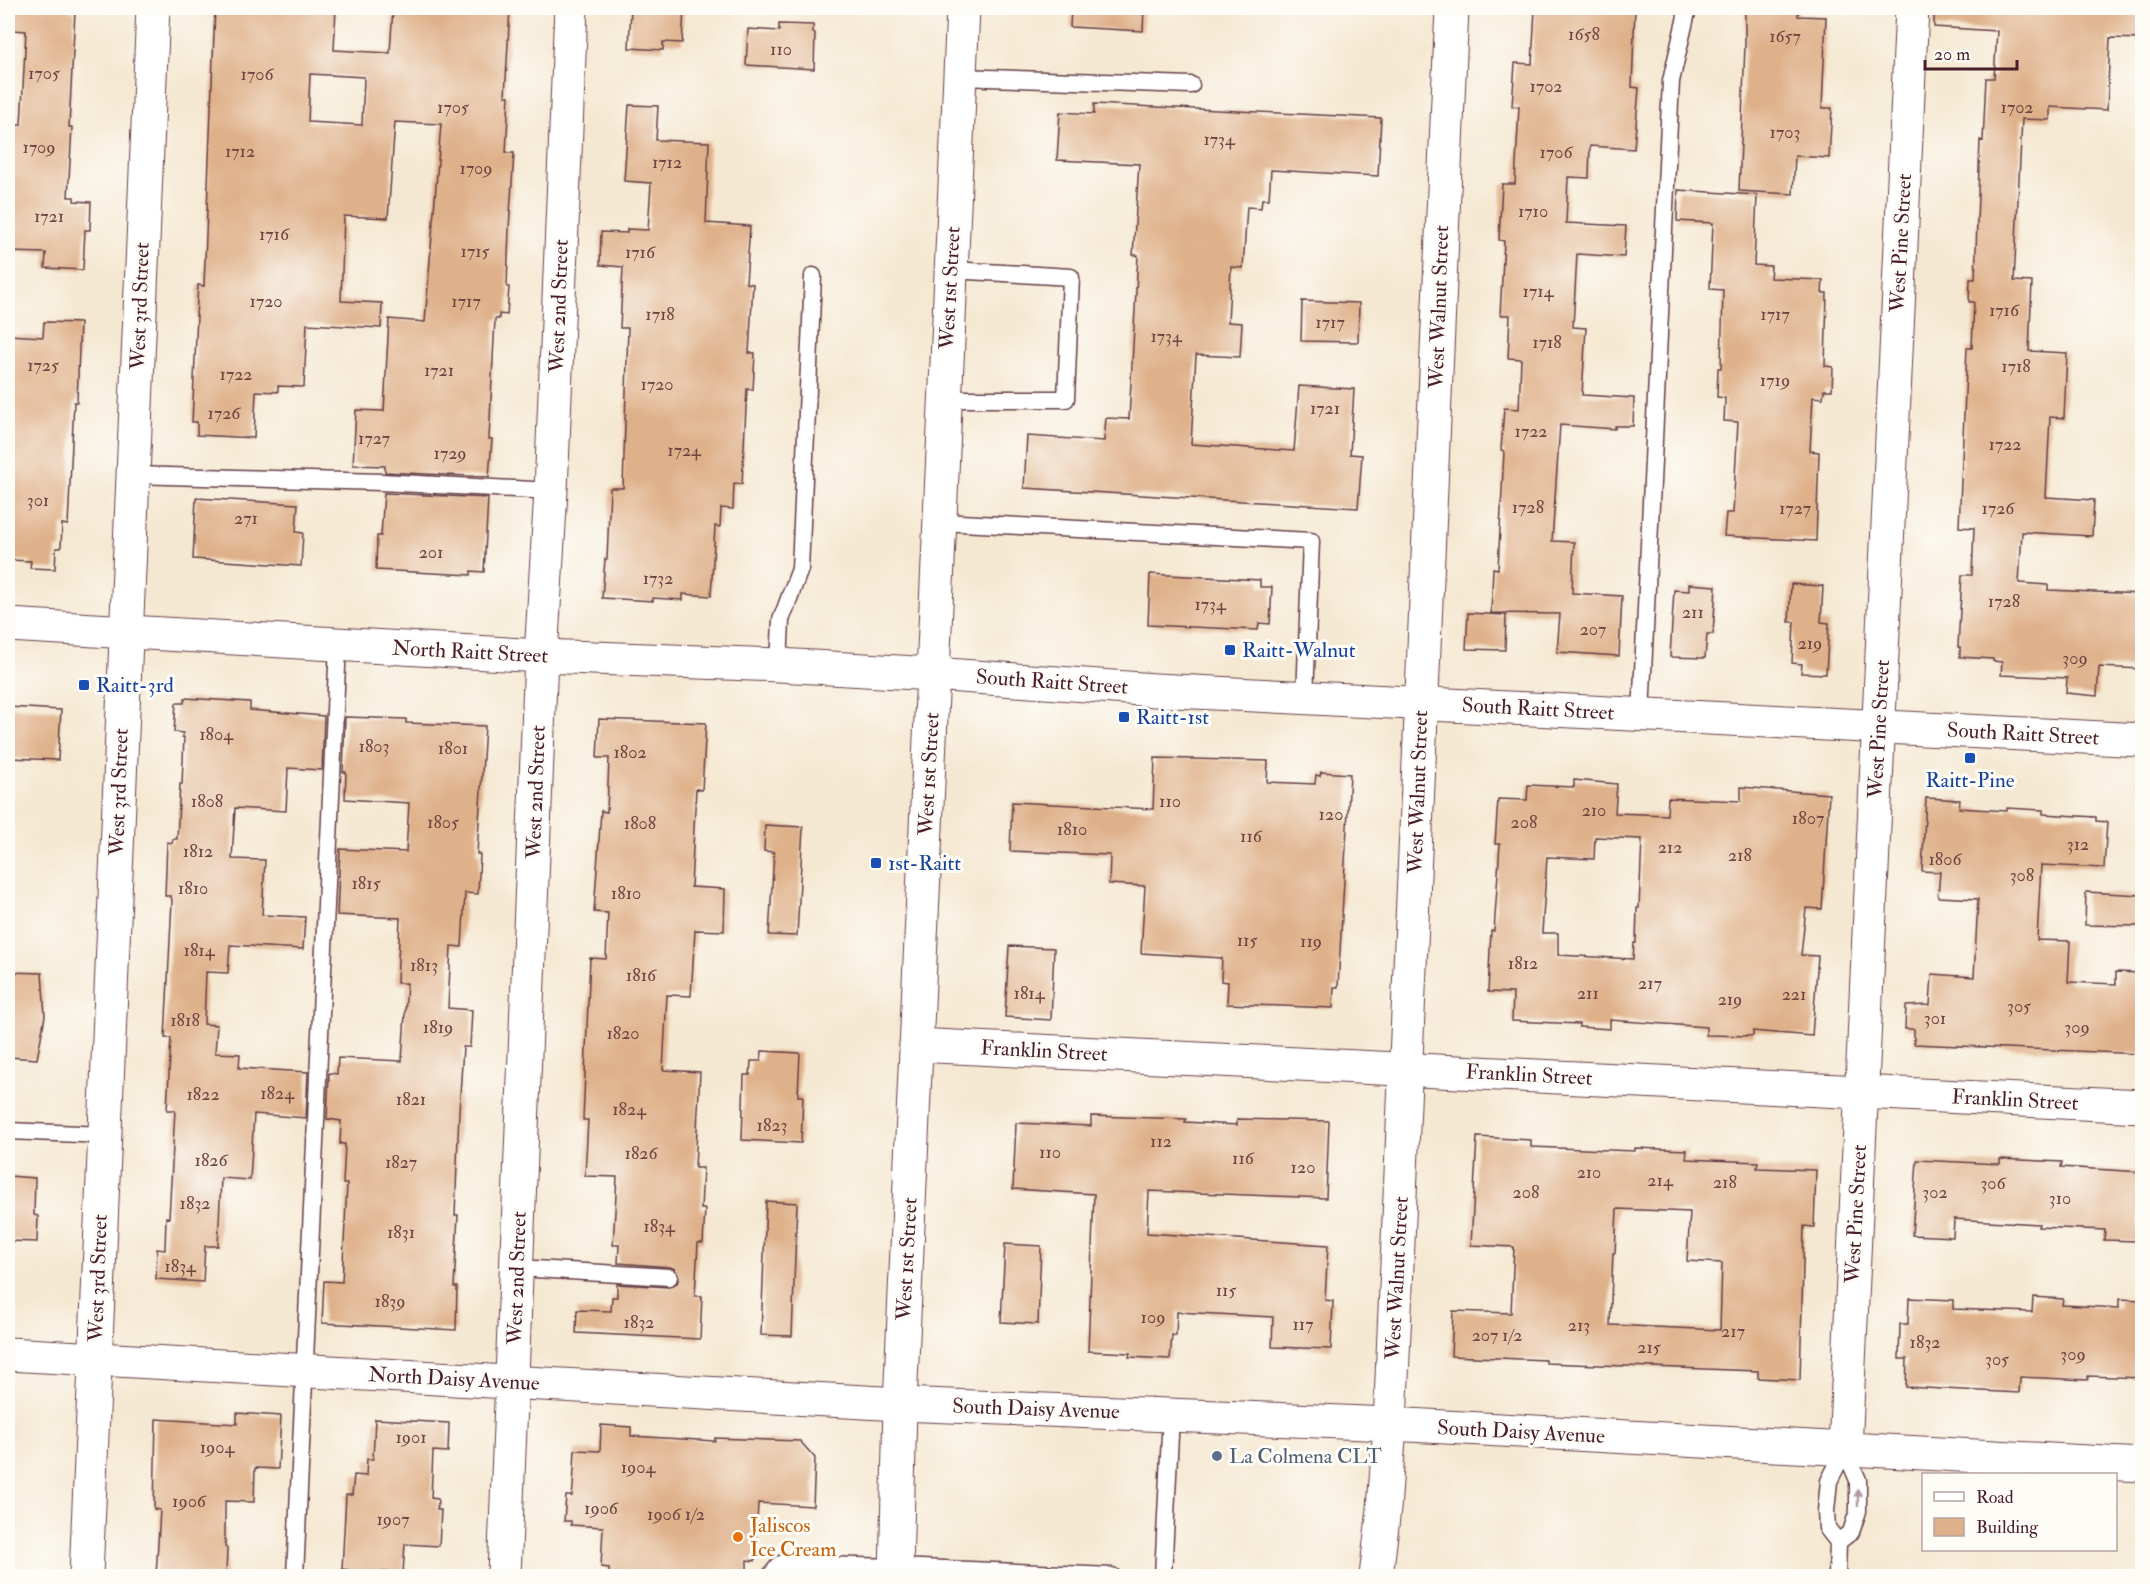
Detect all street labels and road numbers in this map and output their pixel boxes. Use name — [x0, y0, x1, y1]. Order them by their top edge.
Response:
street label: West Pine Street — [1884, 173, 1918, 314]
street label: West Walnut Street — [1423, 225, 1455, 390]
street label: West 1st Street — [933, 226, 967, 351]
street label: West 2nd Street — [543, 239, 575, 374]
street label: West 3rd Street — [124, 241, 156, 371]
street label: North Raitt Street — [391, 634, 549, 670]
street label: West Pine Street — [1862, 659, 1896, 800]
street label: South Raitt Street — [975, 663, 1129, 701]
street label: South Raitt Street — [1461, 692, 1615, 726]
street label: West Walnut Street — [1402, 710, 1434, 875]
street label: West 1st Street — [912, 712, 946, 837]
street label: South Raitt Street — [1946, 717, 2100, 751]
street label: West 2nd Street — [520, 725, 552, 860]
street label: West 3rd Street — [103, 727, 135, 857]
street label: Franklin Street — [980, 1034, 1108, 1068]
street label: Franklin Street — [1465, 1058, 1593, 1092]
street label: Franklin Street — [1951, 1083, 2079, 1117]
street label: West Pine Street — [1839, 1144, 1873, 1285]
street label: West Walnut Street — [1379, 1195, 1415, 1361]
street label: West 1st Street — [890, 1197, 924, 1322]
street label: West 2nd Street — [501, 1211, 533, 1346]
street label: West 3rd Street — [82, 1213, 114, 1343]
street label: North Daisy Avenue — [368, 1361, 541, 1397]
street label: South Daisy Avenue — [952, 1393, 1121, 1425]
street label: South Daisy Avenue — [1437, 1414, 1606, 1450]

